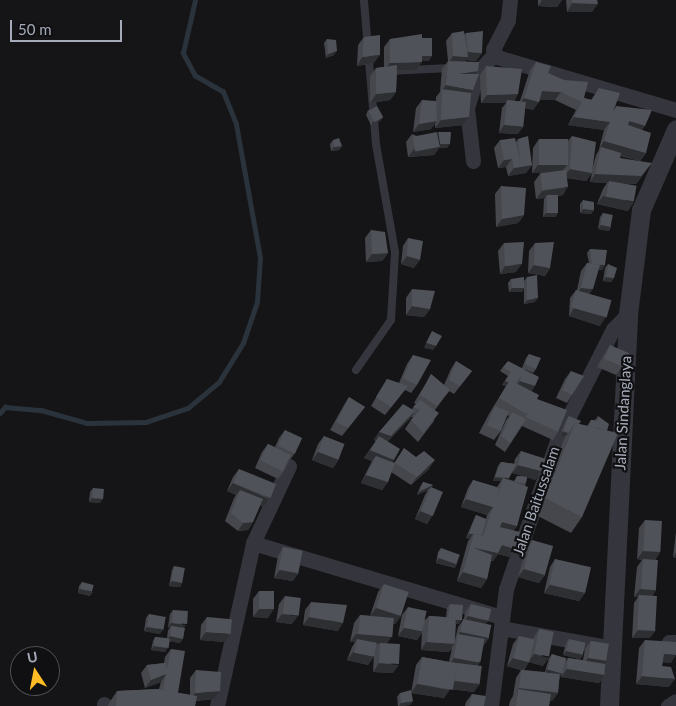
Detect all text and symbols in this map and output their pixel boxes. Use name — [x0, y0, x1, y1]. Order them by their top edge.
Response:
scale bar — [12, 10, 125, 42]
text: 50 m — [18, 20, 52, 38]
street label: Jalan Sindanglaya — [611, 355, 635, 471]
street label: Jalan Baitussalam — [509, 444, 563, 558]
north arrow — [10, 646, 60, 696]
text: U — [26, 647, 39, 666]

